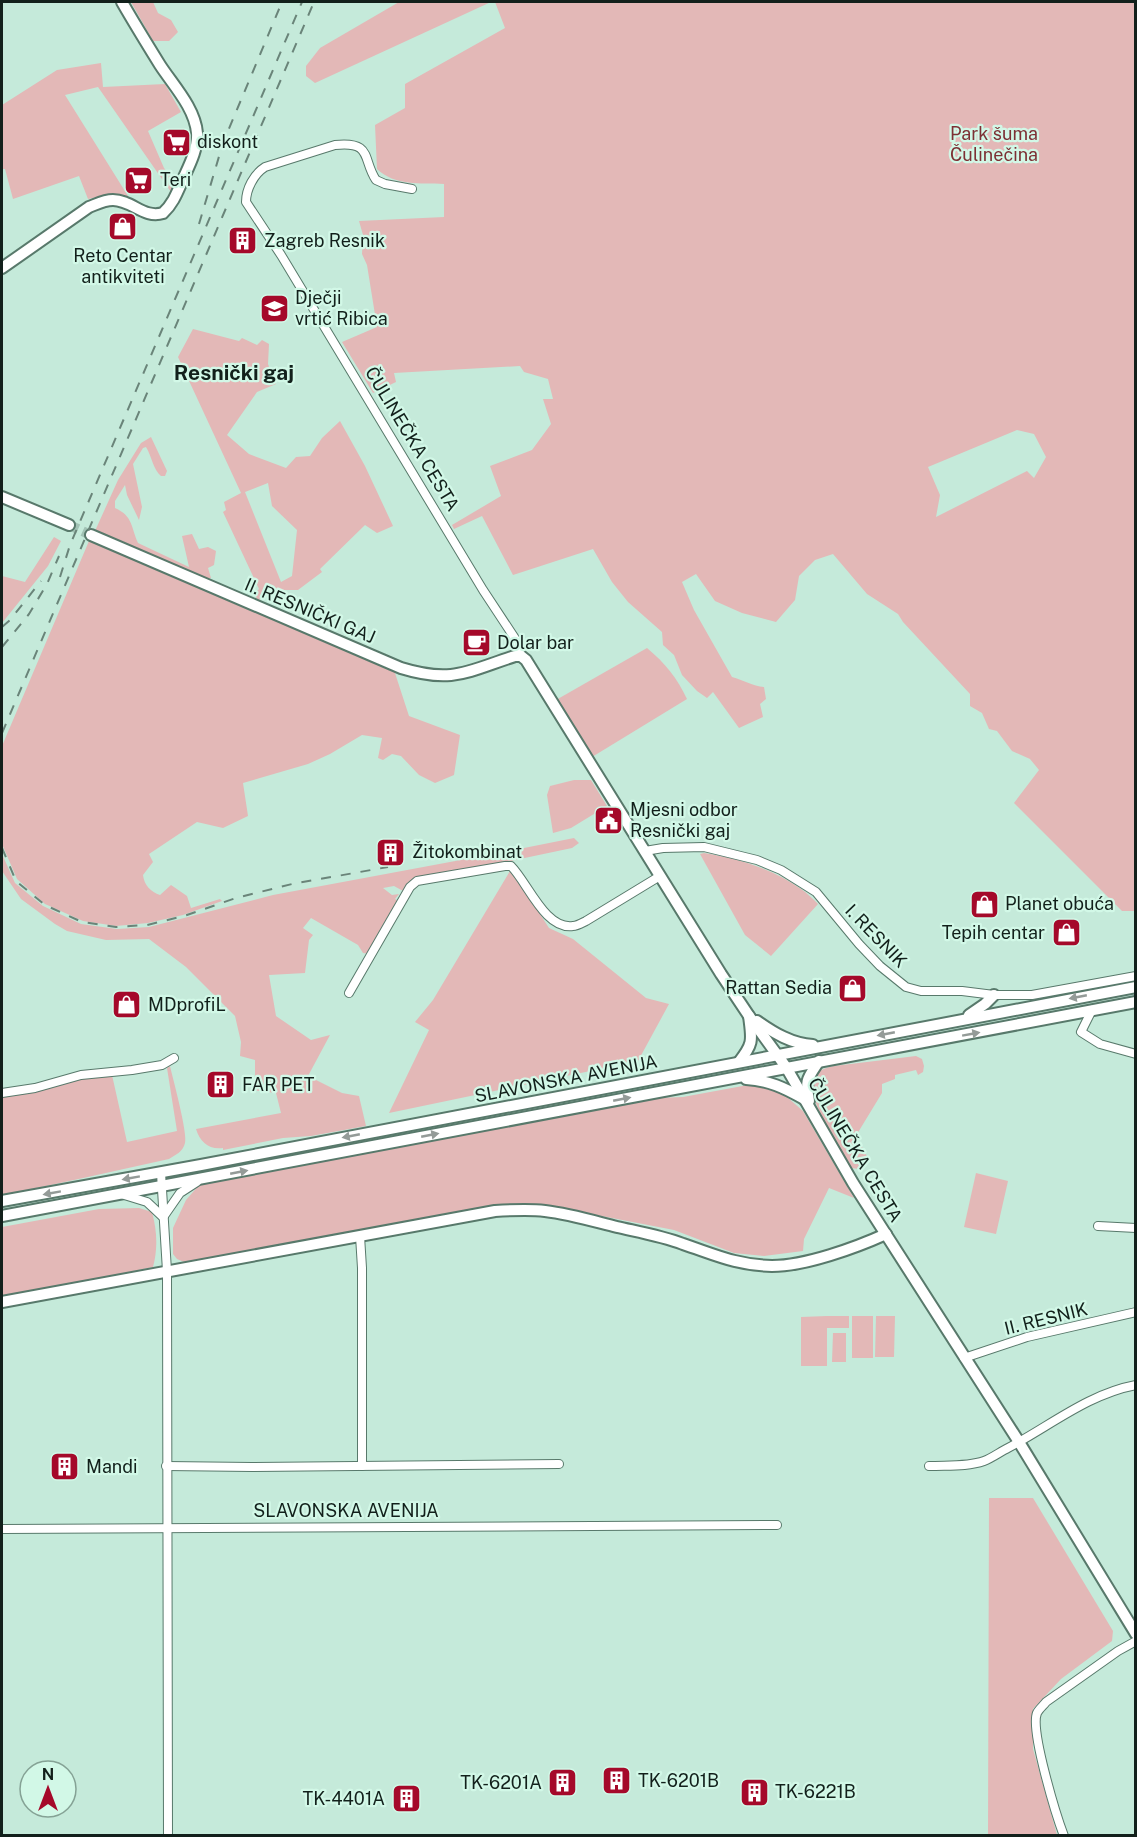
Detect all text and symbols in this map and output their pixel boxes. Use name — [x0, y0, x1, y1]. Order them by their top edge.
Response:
park label: Park šuma Čulinečina — [950, 123, 1038, 165]
supermarket icon: diskont — [160, 126, 192, 158]
place label: diskont — [197, 131, 258, 152]
supermarket icon: Teri — [123, 164, 155, 196]
place label: Teri — [160, 169, 191, 190]
shop icon: Reto Centar antikviteti — [107, 211, 139, 243]
building icon: Zagreb Resnik — [227, 225, 259, 257]
place label: Zagreb Resnik — [264, 230, 385, 251]
place label: Reto Centar antikviteti — [73, 245, 173, 287]
place label: Dječji vrtić Ribica — [295, 287, 388, 329]
school or university icon: Dječji vrtić Ribica — [258, 292, 290, 324]
district label: Resnički gaj — [174, 360, 294, 385]
street label: ČULINEČKA CESTA — [361, 363, 464, 515]
street label: II. RESNIČKI GAJ — [242, 574, 379, 648]
cafe icon: Dolar bar — [460, 627, 492, 659]
place label: Dolar bar — [497, 632, 574, 653]
place label: Mjesni odbor Resnički gaj — [630, 799, 738, 841]
public building icon: Mjesni odbor Resnički gaj — [593, 804, 625, 836]
building icon: Žitokombinat — [375, 836, 407, 868]
place label: Žitokombinat — [412, 841, 522, 862]
shop icon: Planet obuća — [968, 888, 1000, 920]
place label: Planet obuća — [1005, 893, 1114, 914]
street label: I. RESNIK — [841, 900, 912, 972]
shop icon: Tepih centar — [1050, 917, 1082, 949]
place label: Tepih centar — [942, 922, 1045, 943]
shop icon: Rattan Sedia — [837, 972, 869, 1004]
place label: Rattan Sedia — [725, 977, 832, 998]
shop icon: MDprofiL — [111, 989, 143, 1021]
one-way arrow — [1068, 993, 1087, 1002]
place label: MDprofiL — [148, 994, 226, 1015]
one-way arrow — [962, 1029, 981, 1038]
one-way arrow — [877, 1030, 896, 1039]
street label: SLAVONSKA AVENIJA — [473, 1050, 659, 1107]
building icon: FAR PET — [205, 1069, 237, 1101]
place label: FAR PET — [242, 1074, 315, 1095]
street label: ČULINEČKA CESTA — [804, 1074, 907, 1226]
one-way arrow — [613, 1094, 632, 1103]
one-way arrow — [421, 1130, 440, 1139]
one-way arrow — [341, 1132, 360, 1141]
one-way arrow — [230, 1167, 249, 1176]
one-way arrow — [122, 1174, 141, 1183]
one-way arrow — [42, 1188, 61, 1197]
street label: II. RESNIK — [1002, 1298, 1090, 1339]
building icon: Mandi — [49, 1451, 81, 1483]
place label: Mandi — [86, 1456, 138, 1477]
street label: SLAVONSKA AVENIJA — [253, 1500, 439, 1521]
north arrow — [18, 1759, 78, 1819]
text: N — [42, 1765, 54, 1784]
building icon: TK-6201B — [601, 1765, 633, 1797]
building icon: TK-6201A — [547, 1767, 579, 1799]
place label: TK-6201B — [638, 1770, 719, 1791]
place label: TK-6201A — [460, 1772, 542, 1793]
building icon: TK-6221B — [738, 1776, 770, 1808]
place label: TK-6221B — [775, 1781, 856, 1802]
building icon: TK-4401A — [390, 1783, 422, 1815]
place label: TK-4401A — [303, 1788, 385, 1809]

